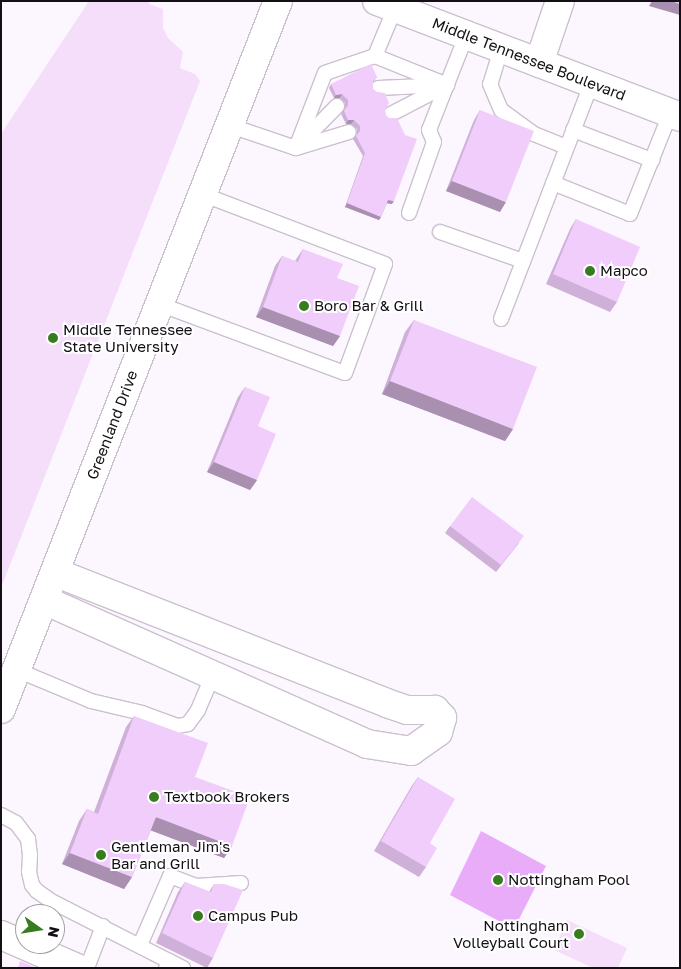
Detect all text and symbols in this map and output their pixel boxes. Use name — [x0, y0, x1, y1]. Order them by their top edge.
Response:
street label: Middle Tennessee Boulevard — [430, 14, 628, 104]
place label: Mapco — [600, 262, 648, 280]
marker: Mapco — [584, 265, 596, 277]
place label: Boro Bar & Grill — [314, 297, 423, 315]
marker: Boro Bar & Grill — [298, 300, 310, 312]
place label: Middle Tennessee State University — [63, 320, 193, 355]
marker: Middle Tennessee State University — [47, 332, 59, 344]
street label: Greenland Drive — [83, 368, 141, 482]
place label: Textbook Brokers — [164, 788, 290, 806]
marker: Textbook Brokers — [148, 791, 160, 803]
place label: Gentleman Jim's Bar and Grill — [111, 837, 230, 872]
marker: Gentleman Jim's Bar and Grill — [95, 849, 107, 861]
place label: Nottingham Pool — [508, 871, 630, 889]
marker: Nottingham Pool — [492, 874, 504, 886]
north arrow — [15, 904, 65, 954]
place label: Campus Pub — [208, 907, 298, 925]
marker: Campus Pub — [192, 910, 204, 922]
place label: Nottingham Volleyball Court — [453, 916, 569, 951]
text: N — [45, 925, 64, 939]
marker: Nottingham Volleyball Court — [573, 928, 585, 940]

